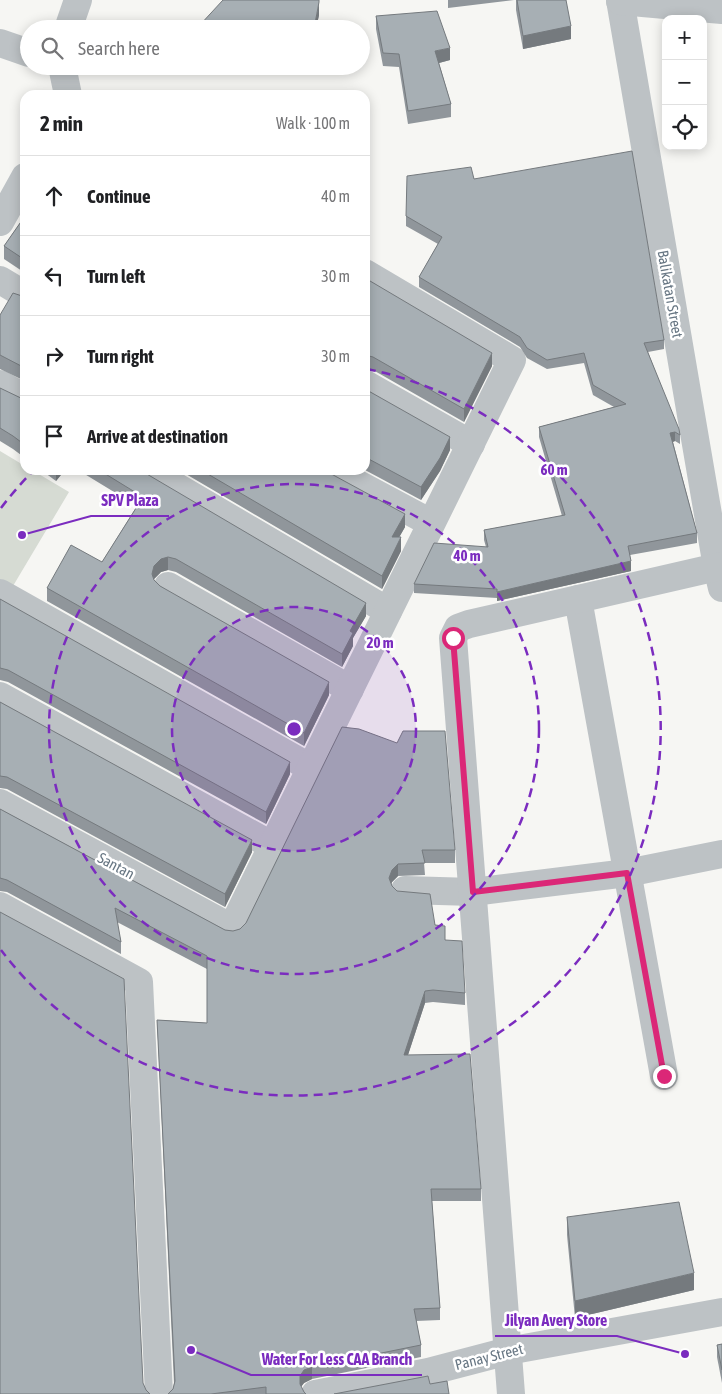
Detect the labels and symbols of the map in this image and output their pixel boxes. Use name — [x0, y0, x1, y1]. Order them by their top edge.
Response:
street label: Balikatan Street — [654, 249, 687, 339]
text: 60 m — [541, 461, 568, 478]
callout: SPV Plaza — [91, 485, 169, 516]
text: SPV Plaza — [101, 491, 159, 509]
text: 40 m — [453, 547, 481, 564]
route start — [442, 627, 465, 650]
text: 20 m — [367, 634, 394, 651]
centre of rings — [285, 720, 303, 738]
street label: Santan — [95, 849, 137, 882]
route end — [653, 1065, 676, 1088]
callout: Jilyan Avery Store — [495, 1305, 617, 1336]
text: Jilyan Avery Store — [504, 1311, 607, 1329]
street label: Panay Street — [453, 1340, 525, 1373]
callout: Water For Less CAA Branch — [251, 1344, 422, 1375]
text: Water For Less CAA Branch — [261, 1350, 413, 1368]

